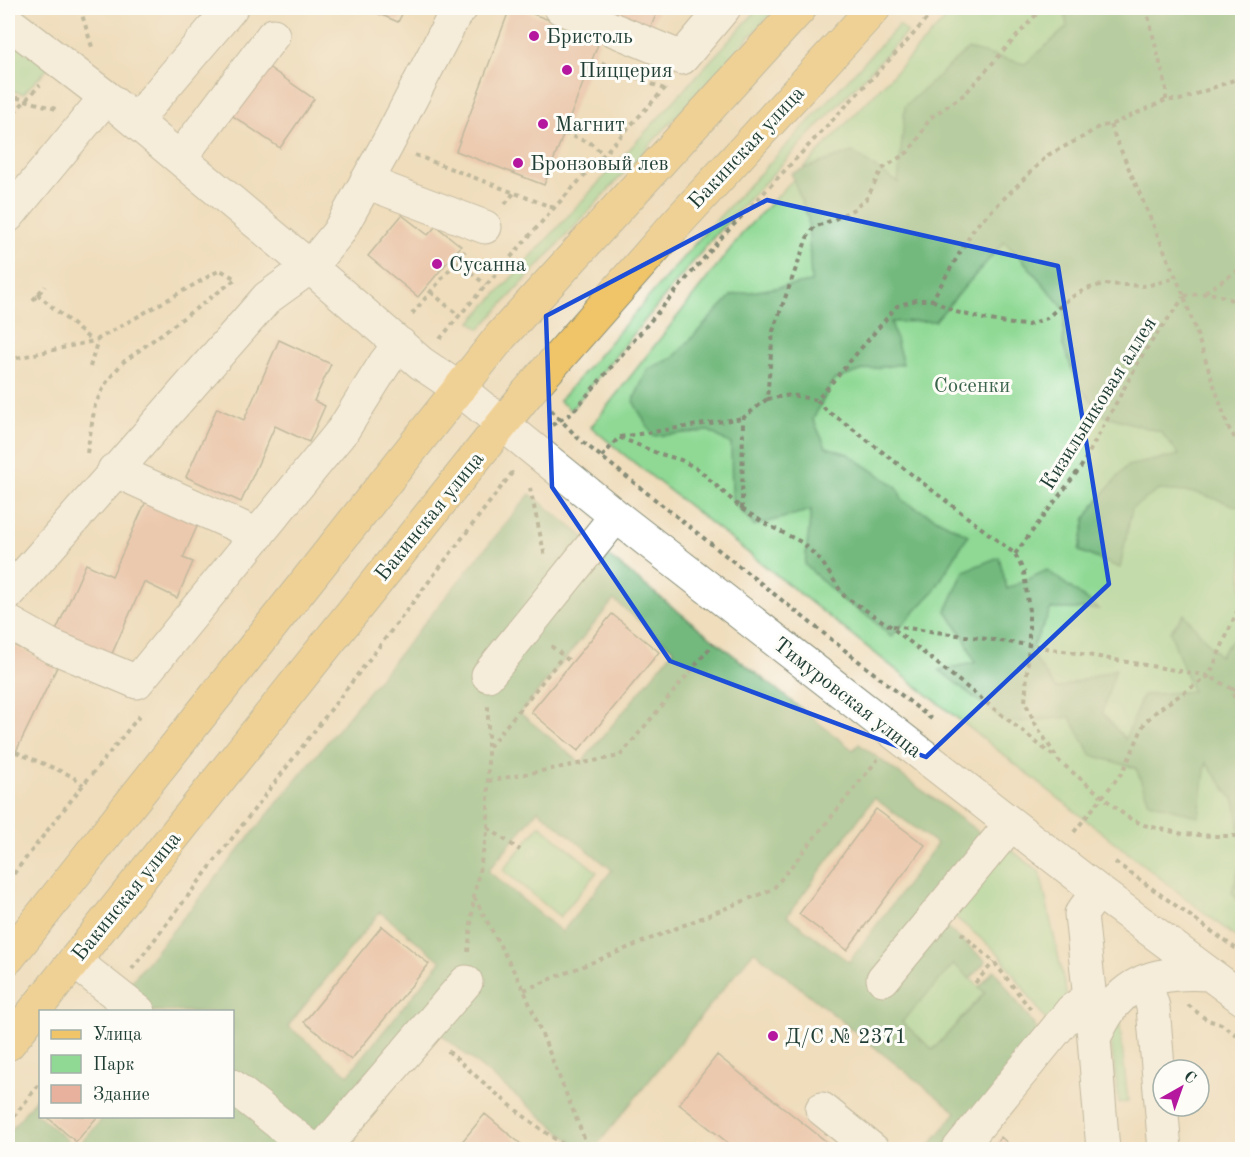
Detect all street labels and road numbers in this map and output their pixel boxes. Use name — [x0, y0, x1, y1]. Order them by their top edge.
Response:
street label: Бакинская улица — [685, 83, 809, 213]
street label: Кизильниковая аллея — [1038, 314, 1161, 494]
street label: Бакинская улица — [372, 448, 488, 585]
street label: Тимуровская улица — [769, 634, 925, 762]
street label: Бакинская улица — [69, 828, 185, 965]

